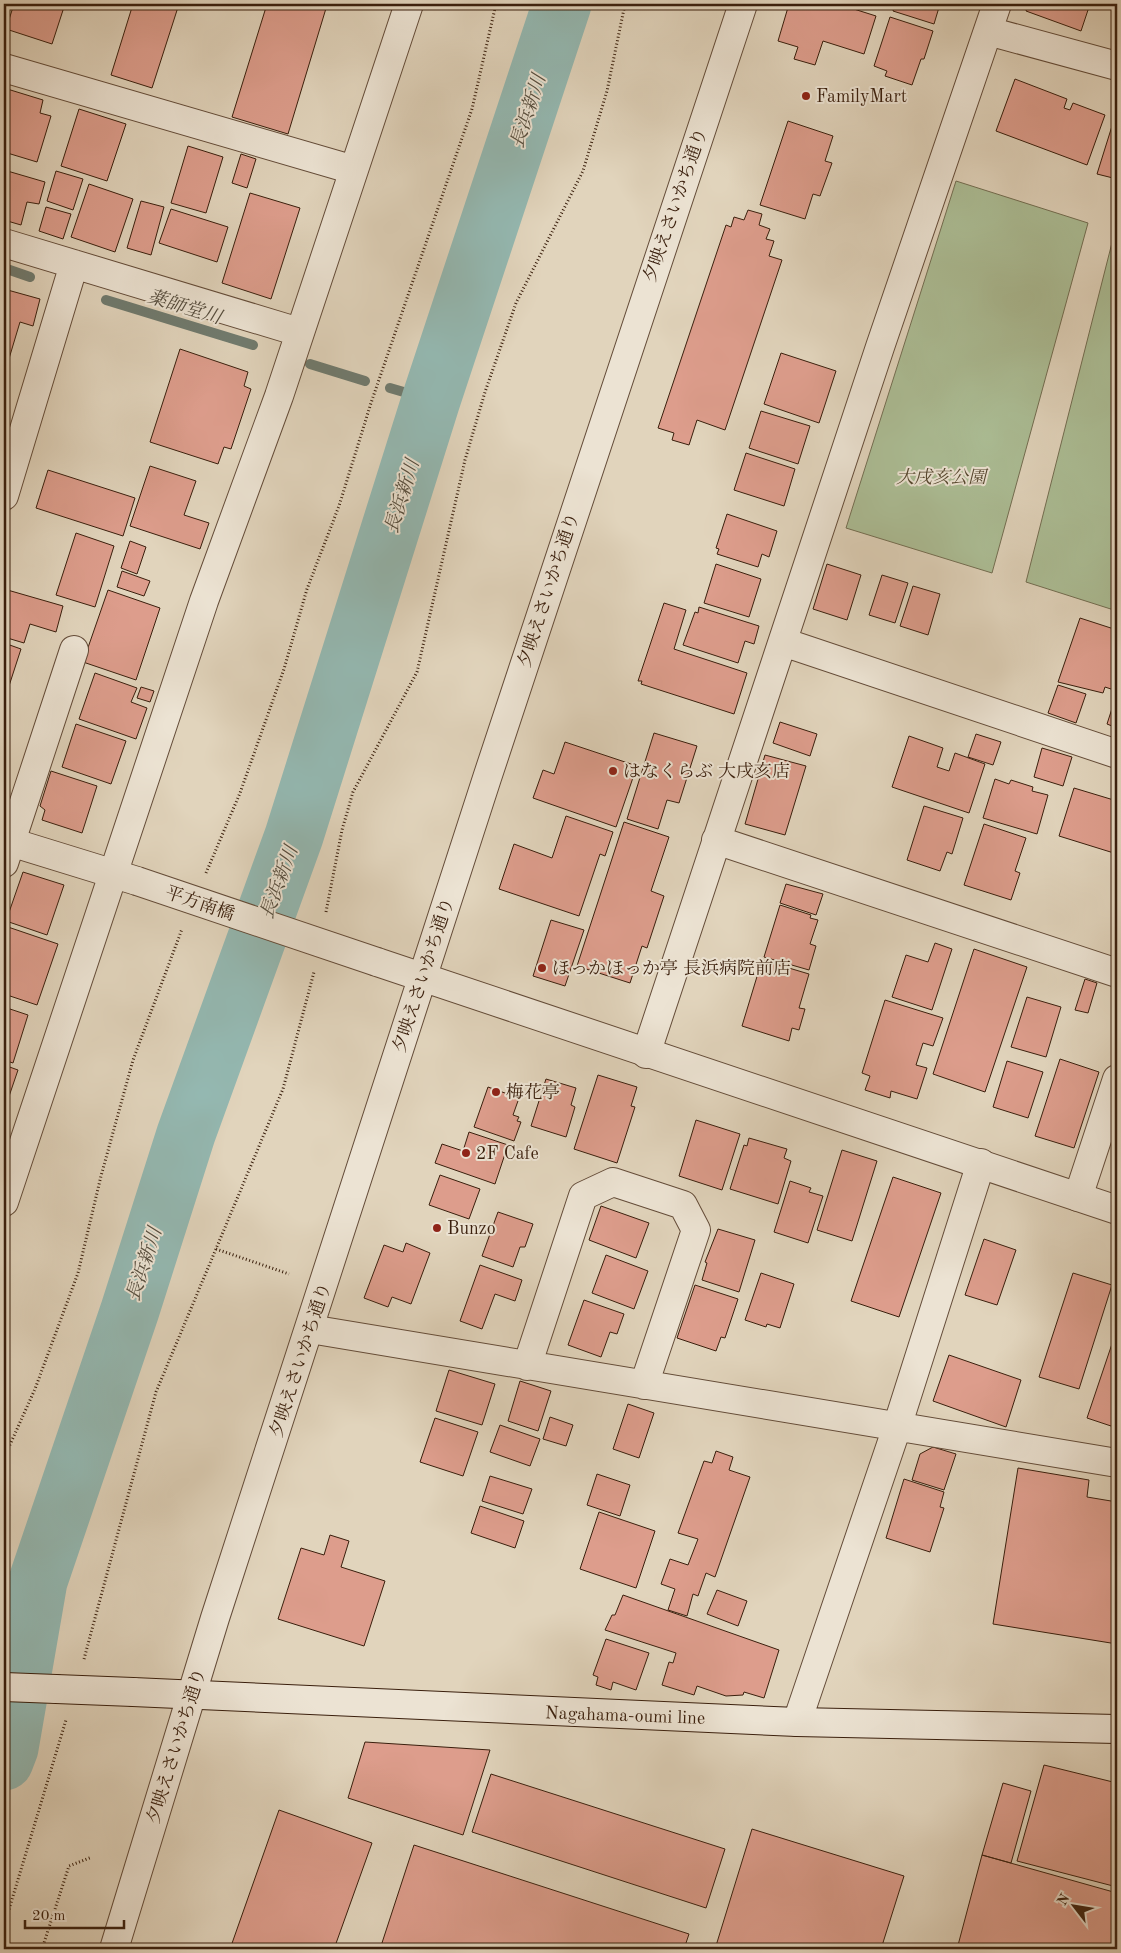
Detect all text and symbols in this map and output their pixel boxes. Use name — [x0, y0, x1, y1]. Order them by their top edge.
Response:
water label: 長浜新川 — [507, 70, 551, 151]
place label: FamilyMart — [816, 88, 907, 106]
marker: FamilyMart — [800, 90, 812, 102]
street label: 夕映えさいかち通り — [639, 125, 711, 285]
water label: 薬師堂川 — [145, 286, 226, 329]
water label: 長浜新川 — [381, 455, 424, 536]
park label: 大戌亥公園 — [896, 467, 989, 487]
street label: 夕映えさいかち通り — [513, 510, 583, 670]
place label: はなくらぶ 大戌亥店 — [623, 761, 790, 781]
marker: はなくらぶ 大戌亥店 — [607, 765, 619, 777]
water label: 長浜新川 — [257, 841, 303, 922]
street label: 平方南橋 — [163, 882, 237, 924]
street label: 夕映えさいかち通り — [388, 895, 458, 1055]
place label: ほっかほっか亭 長浜病院前店 — [552, 958, 791, 978]
marker: ほっかほっか亭 長浜病院前店 — [536, 962, 548, 974]
place label: 梅花亭 — [506, 1082, 560, 1102]
marker: 梅花亭 — [490, 1086, 502, 1098]
place label: 2F Cafe — [476, 1145, 539, 1163]
marker: 2F Cafe — [460, 1147, 472, 1159]
place label: Bunzo — [447, 1220, 496, 1238]
marker: Bunzo — [431, 1222, 443, 1234]
water label: 長浜新川 — [123, 1223, 167, 1304]
street label: 夕映えさいかち通り — [265, 1280, 335, 1440]
street label: 夕映えさいかち通り — [143, 1666, 209, 1826]
street label: Nagahama-oumi line — [545, 1704, 705, 1728]
north arrow — [1048, 1880, 1098, 1930]
text: N — [1055, 1891, 1073, 1908]
scale bar — [25, 1898, 124, 1930]
text: 20 m — [32, 1909, 66, 1924]

